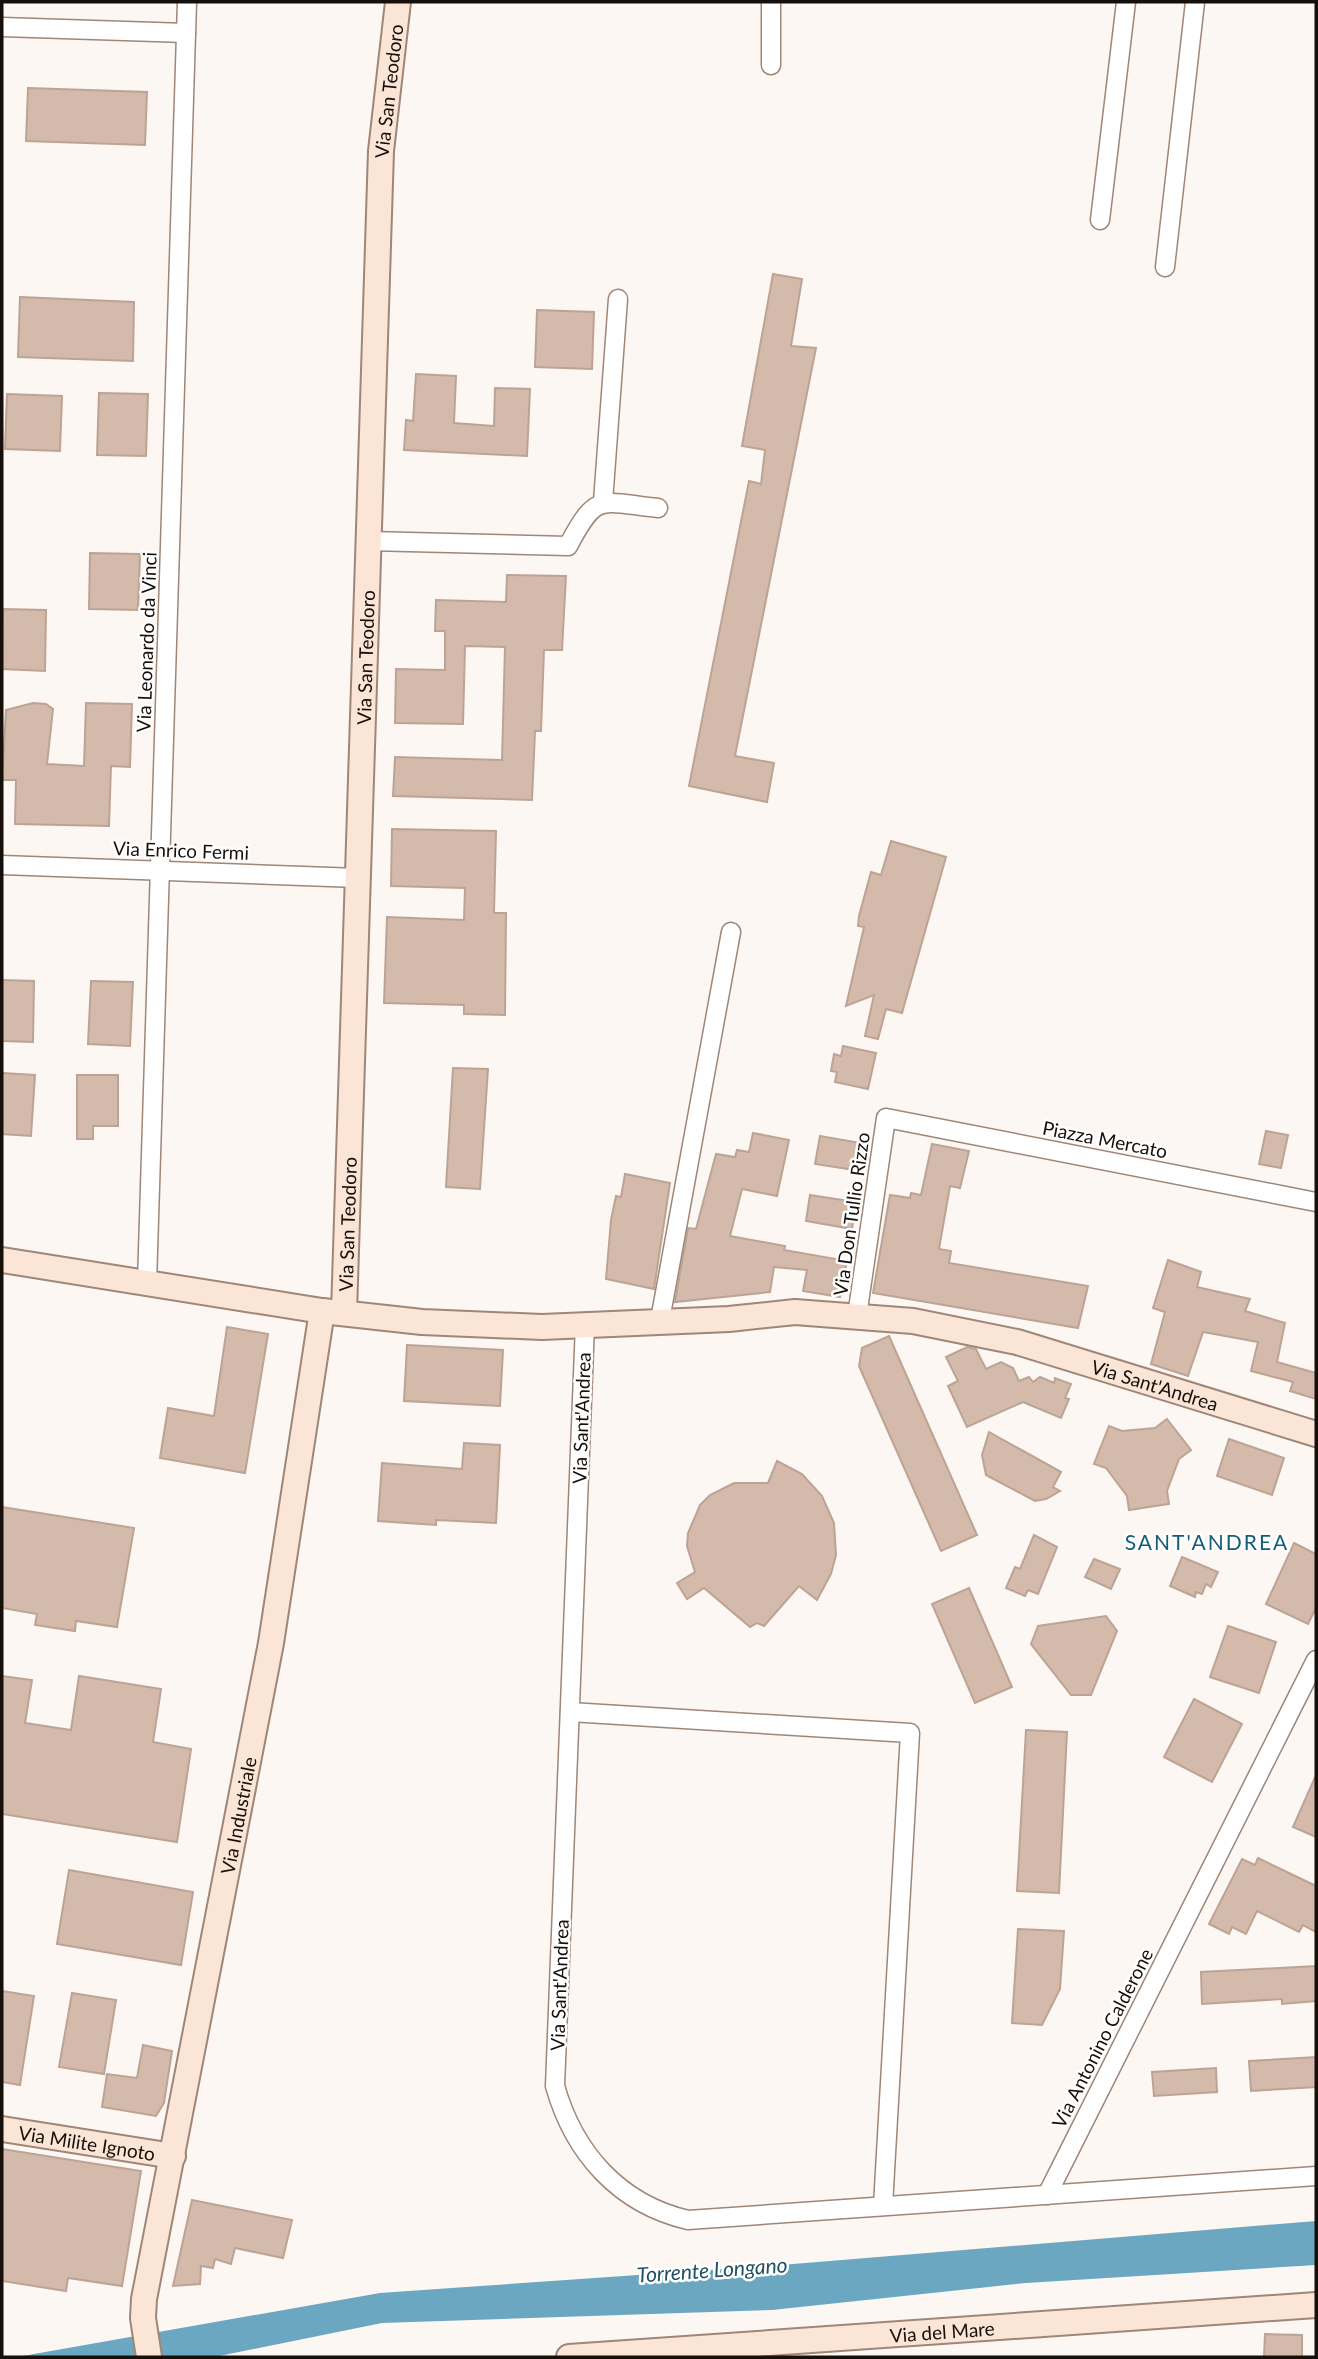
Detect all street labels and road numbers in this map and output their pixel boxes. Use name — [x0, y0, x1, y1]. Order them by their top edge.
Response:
street label: Via San Teodoro — [369, 23, 407, 158]
street label: Via Leonardo da Vinci — [131, 551, 161, 733]
street label: Via San Teodoro — [351, 590, 379, 725]
street label: Via Enrico Fermi — [113, 836, 249, 864]
street label: Piazza Mercato — [1041, 1116, 1169, 1162]
street label: Via Don Tullio Rizzo — [828, 1131, 874, 1297]
street label: Via San Teodoro — [333, 1156, 360, 1292]
street label: Via Sant'Andrea — [567, 1352, 595, 1484]
street label: Via Sant'Andrea — [1089, 1354, 1221, 1415]
street label: Via Industriale — [215, 1755, 260, 1876]
street label: Via Sant'Andrea — [545, 1919, 573, 2051]
street label: Via Antonino Calderone — [1047, 1944, 1157, 2132]
street label: Via Milite Ignoto — [17, 2120, 157, 2165]
street label: Via del Mare — [889, 2316, 995, 2346]

